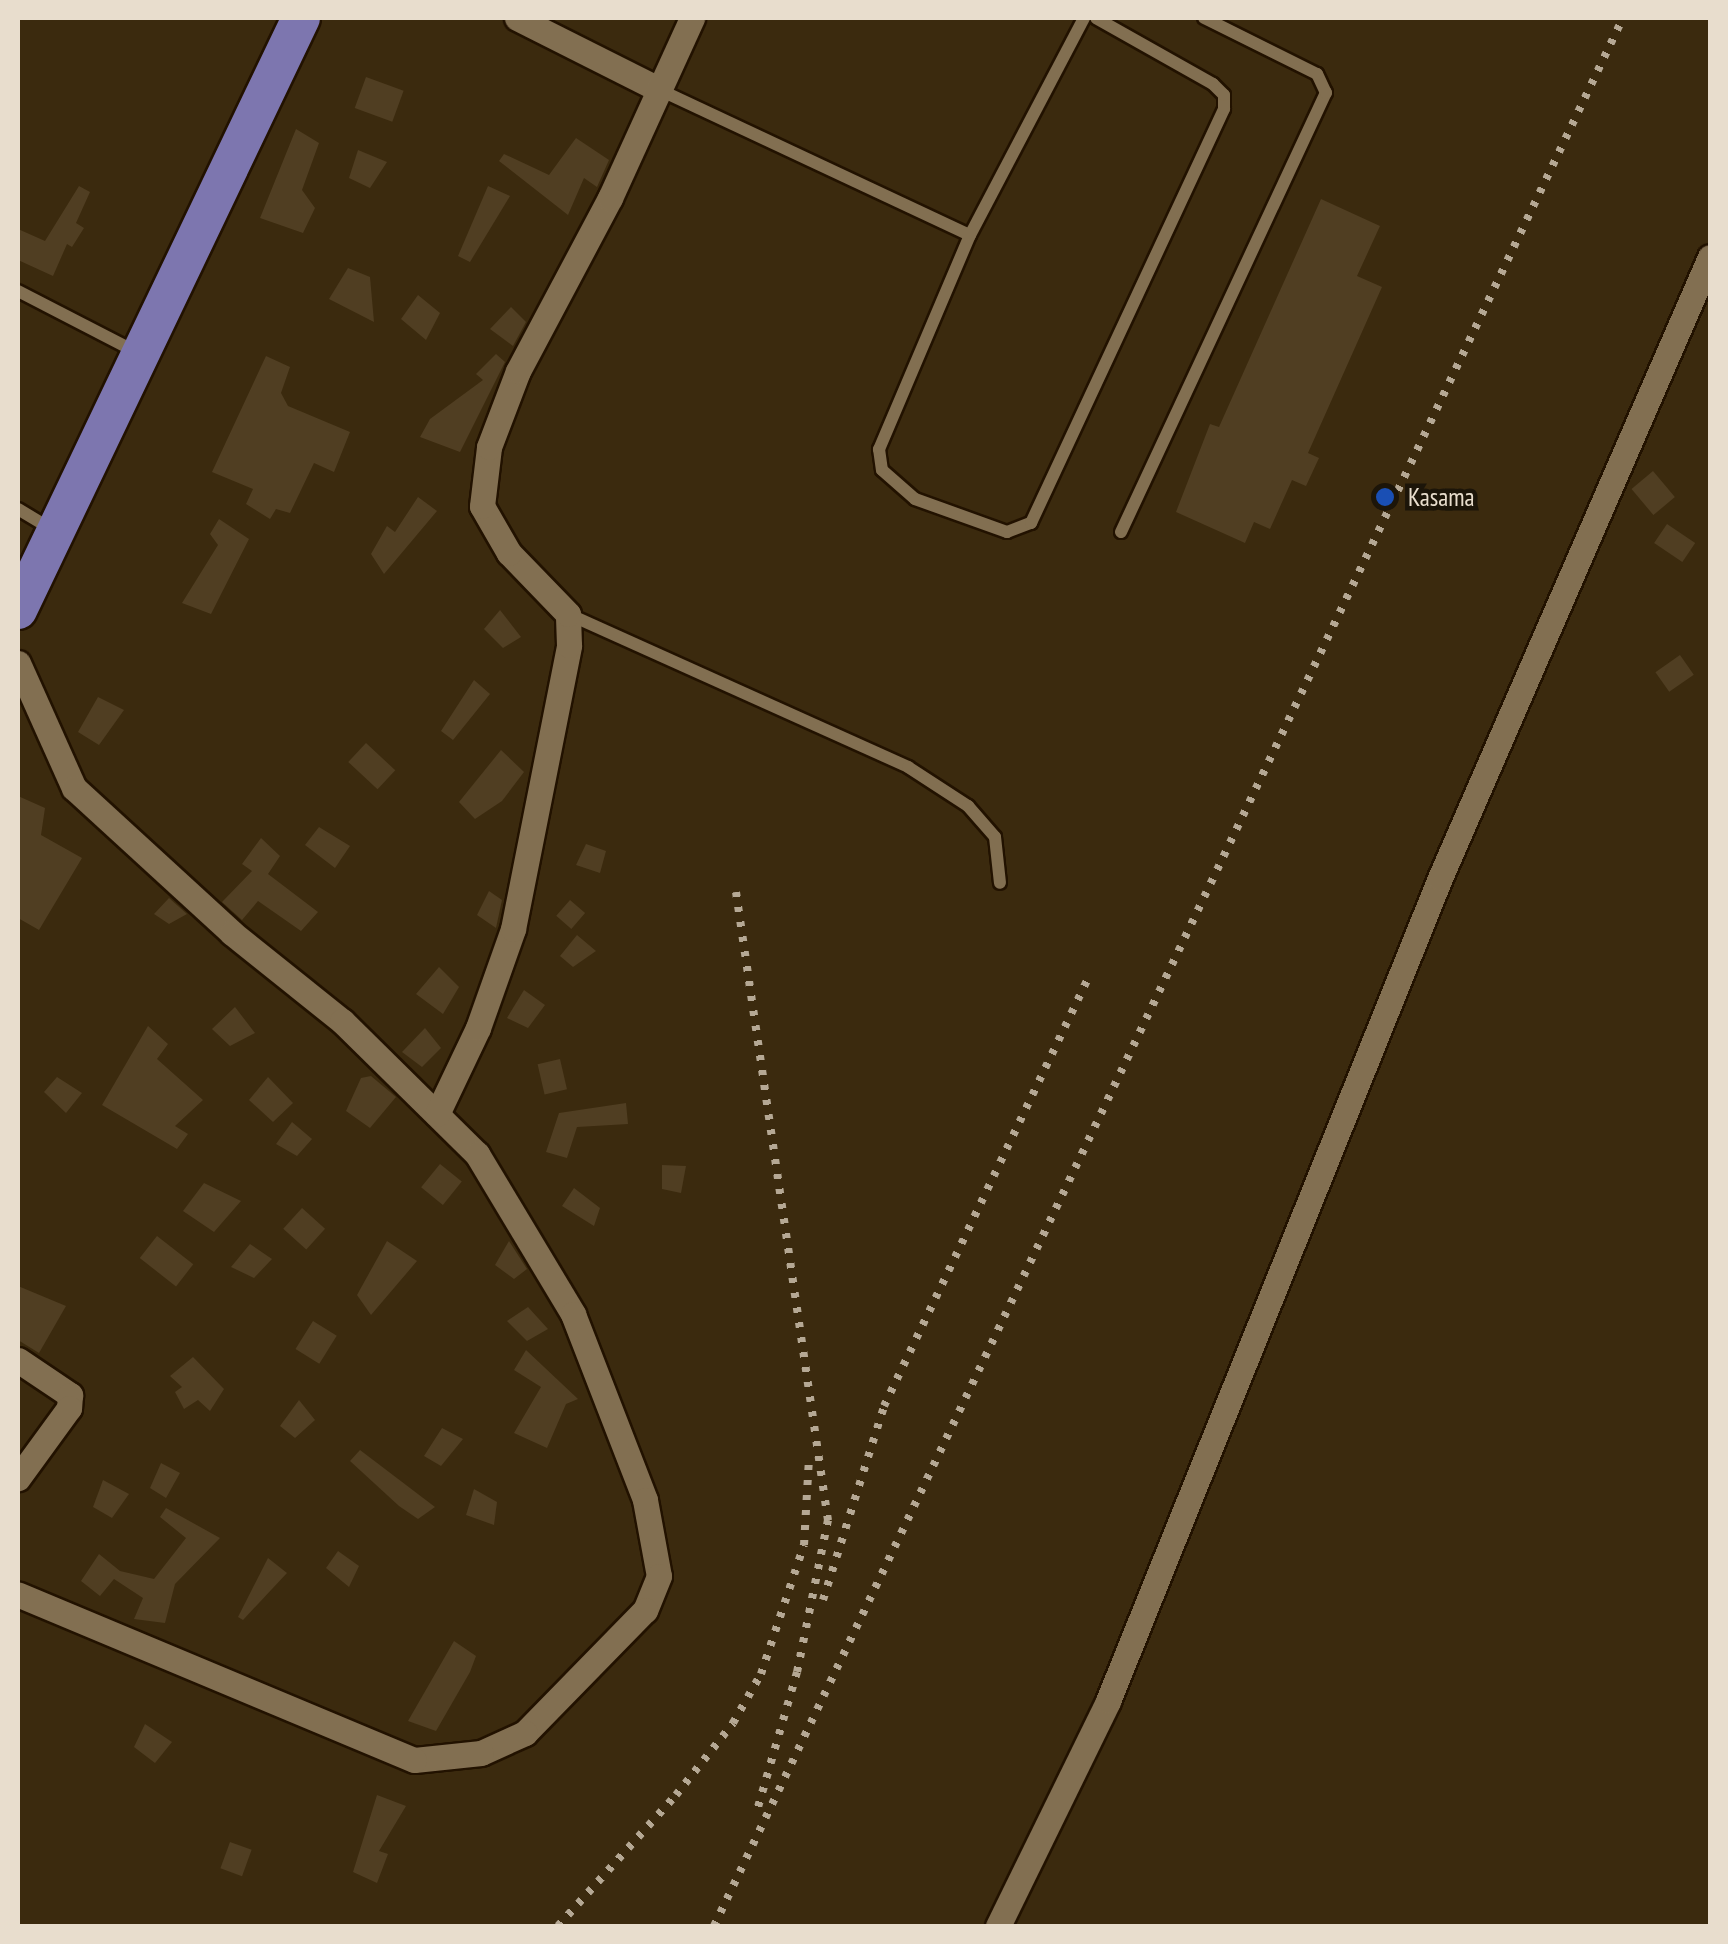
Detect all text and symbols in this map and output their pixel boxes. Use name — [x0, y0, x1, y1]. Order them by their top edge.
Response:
place label: Kasama — [1408, 482, 1475, 512]
marker: Kasama — [1372, 484, 1398, 510]

